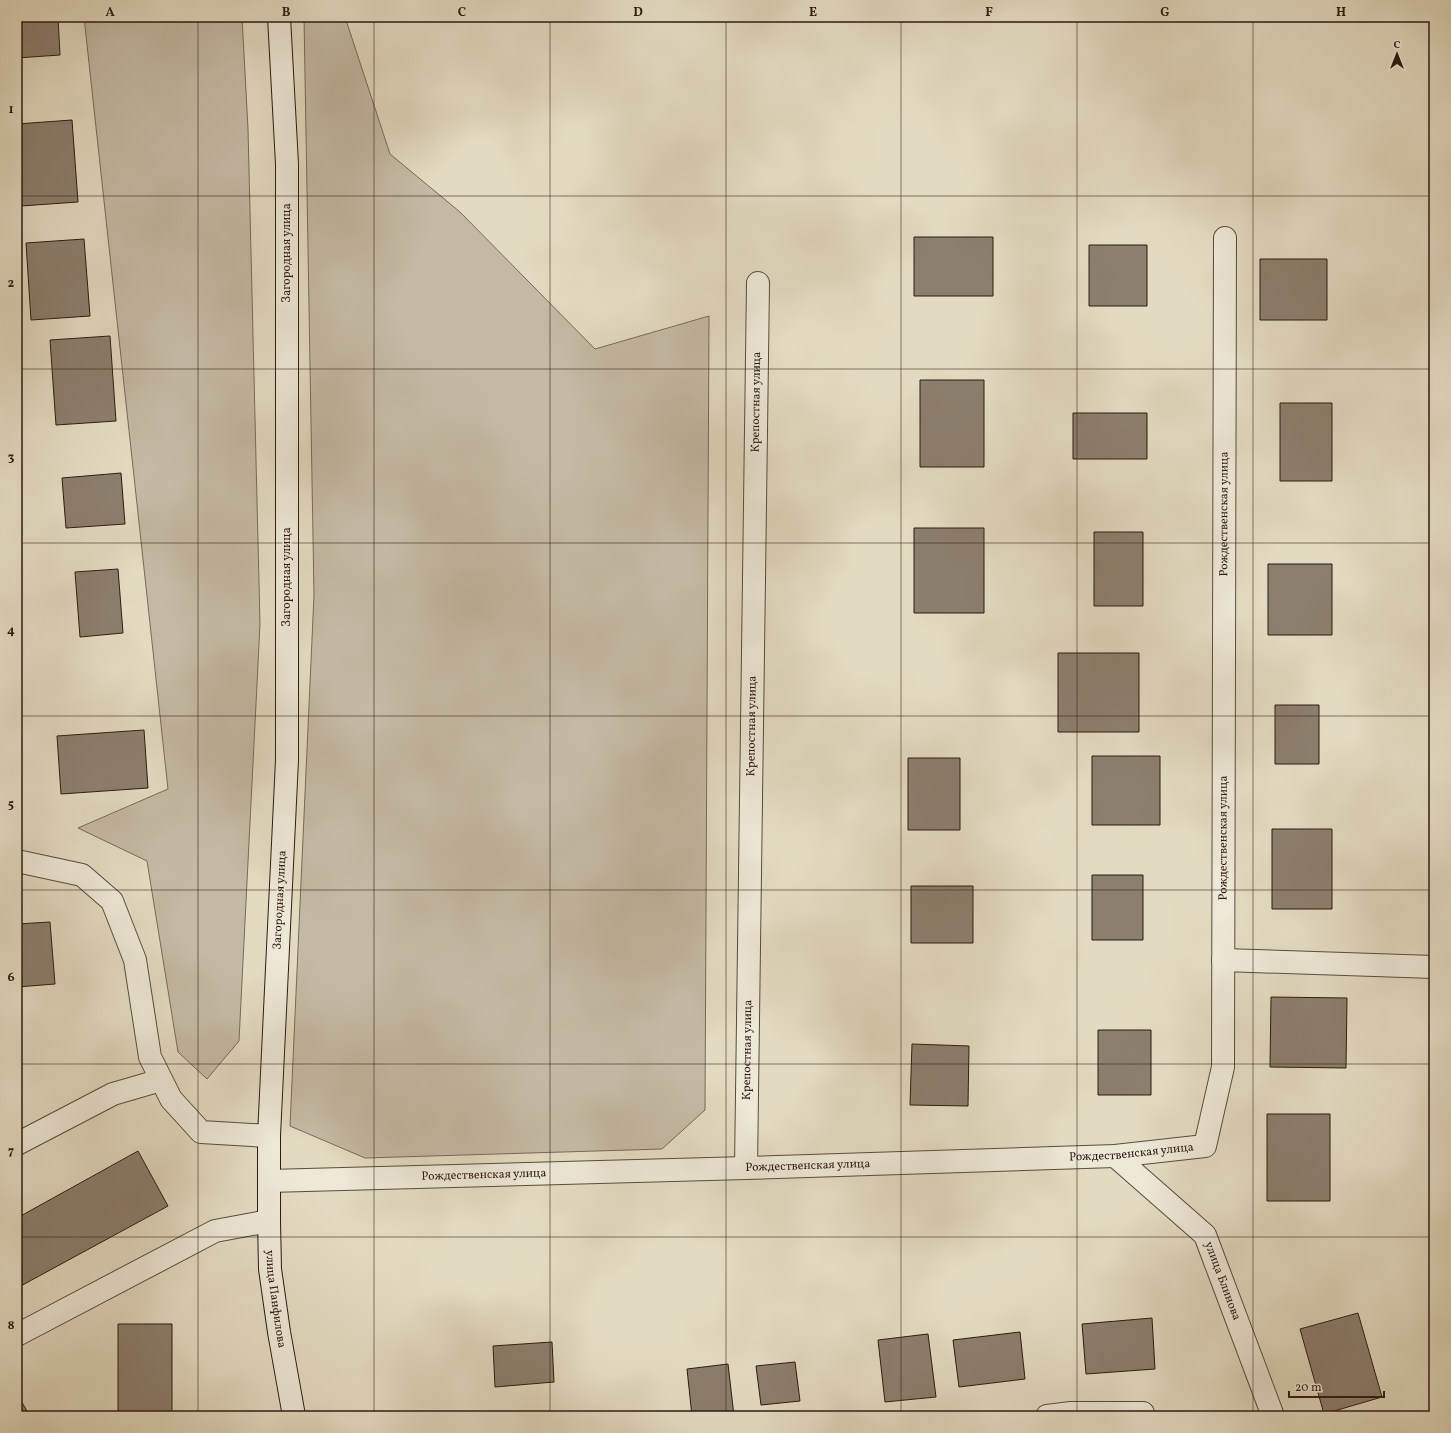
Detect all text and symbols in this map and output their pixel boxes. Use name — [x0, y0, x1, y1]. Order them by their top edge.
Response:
text: A — [105, 4, 115, 22]
text: B — [282, 4, 291, 22]
text: C — [458, 4, 466, 22]
text: D — [633, 4, 643, 22]
text: E — [809, 4, 817, 22]
text: F — [985, 4, 993, 22]
text: G — [1160, 4, 1170, 22]
text: H — [1336, 4, 1346, 22]
north arrow — [1377, 34, 1417, 74]
text: С — [1393, 38, 1401, 53]
text: 1 — [8, 101, 14, 119]
street label: Загородная улица — [279, 203, 295, 303]
text: 2 — [8, 275, 15, 293]
street label: Крепостная улица — [748, 352, 765, 452]
text: 3 — [8, 449, 15, 467]
street label: Рождественская улица — [1216, 451, 1232, 576]
street label: Загородная улица — [279, 527, 295, 627]
text: 4 — [7, 622, 15, 640]
street label: Крепостная улица — [743, 676, 761, 776]
street label: Рождественская улица — [1215, 775, 1232, 900]
text: 5 — [8, 796, 14, 814]
street label: Загородная улица — [269, 850, 291, 950]
text: 6 — [7, 969, 15, 987]
street label: Крепостная улица — [739, 1000, 756, 1100]
street label: Рождественская улица — [1069, 1139, 1195, 1165]
text: 7 — [8, 1143, 14, 1161]
street label: Рождественская улица — [745, 1156, 871, 1176]
street label: Рождественская улица — [421, 1165, 547, 1185]
street label: улица Блинова — [1200, 1239, 1244, 1323]
street label: улица Панфилова — [262, 1250, 290, 1349]
text: 8 — [7, 1317, 15, 1335]
scale bar — [1289, 1373, 1384, 1399]
text: 20 m — [1295, 1380, 1322, 1396]

